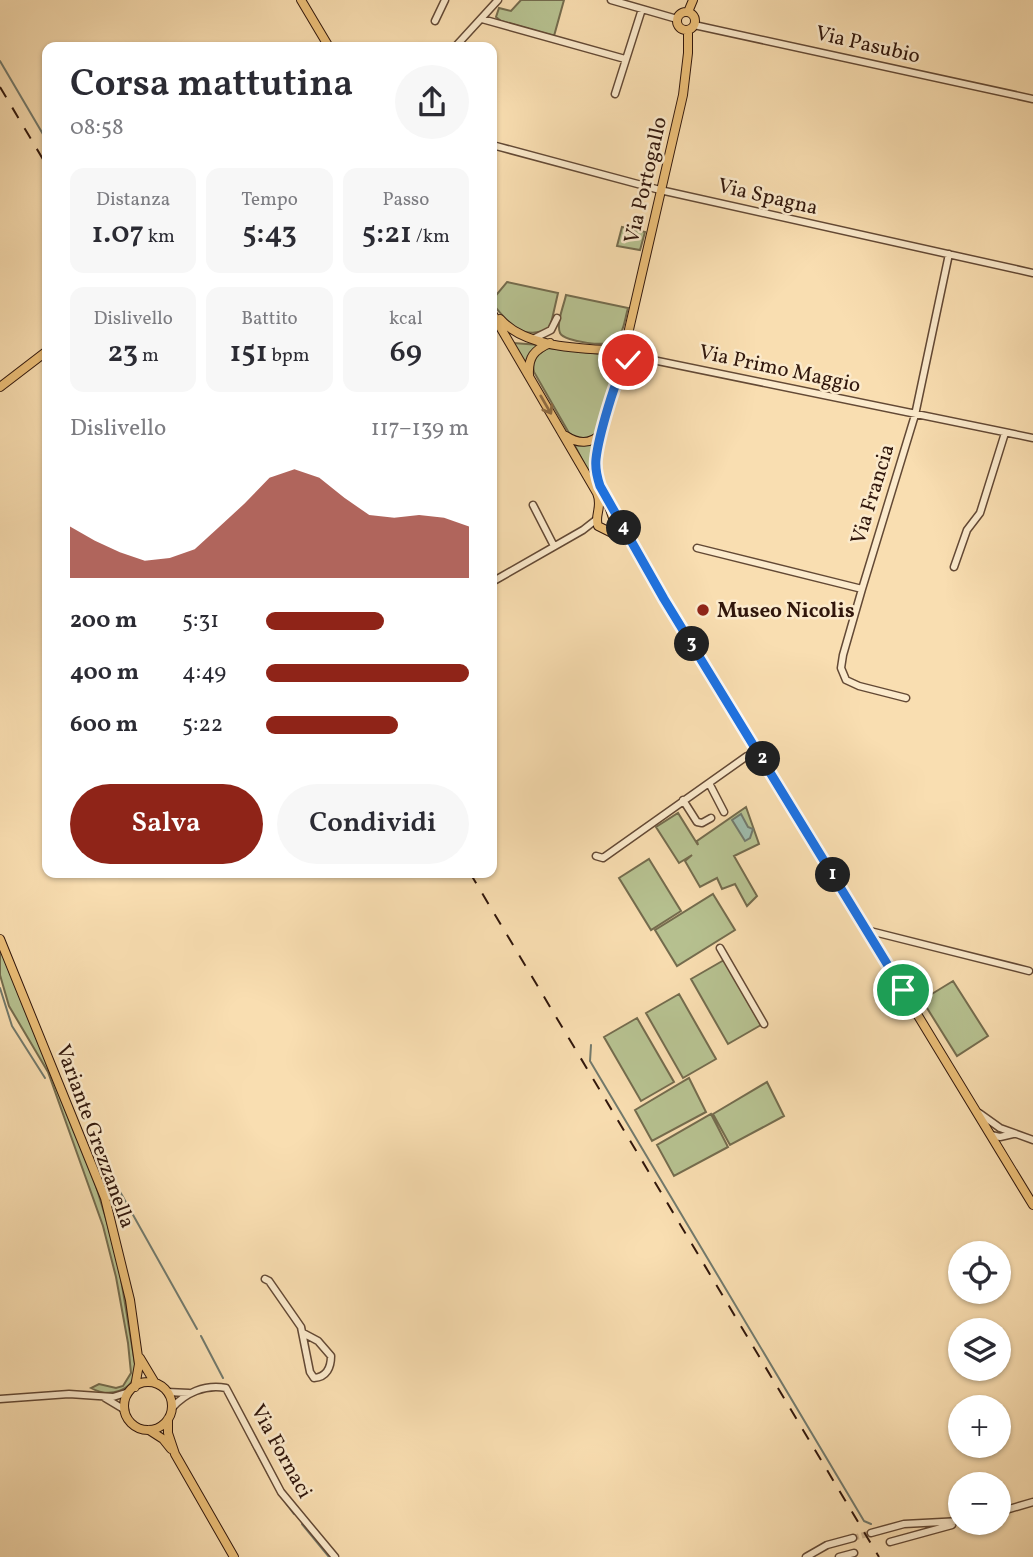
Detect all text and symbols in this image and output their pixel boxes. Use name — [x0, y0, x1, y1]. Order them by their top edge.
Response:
street label: Via Pasubio — [812, 19, 923, 72]
text: Corsa mattutina — [70, 59, 353, 112]
button: share — [395, 65, 469, 139]
text: 08:58 — [70, 112, 124, 144]
street label: Via Portogallo — [618, 114, 675, 247]
street label: Via Spagna — [715, 172, 821, 223]
text: Distanza — [96, 187, 170, 213]
text: Tempo — [241, 187, 298, 213]
text: Passo — [382, 187, 429, 213]
text: 1.07 — [91, 213, 144, 255]
text: 5:43 — [242, 213, 297, 255]
text: 5:21 — [362, 213, 412, 255]
text: km — [144, 224, 175, 250]
text: /km — [412, 224, 450, 250]
text: Dislivello — [93, 306, 173, 332]
text: Battito — [241, 306, 298, 332]
text: kcal — [389, 306, 423, 332]
pin — [598, 330, 658, 390]
text: 23 — [108, 332, 138, 374]
text: 151 — [229, 332, 268, 374]
text: 69 — [390, 332, 422, 374]
street label: Via Primo Maggio — [696, 338, 863, 401]
icon: check — [609, 341, 647, 379]
text: m — [138, 343, 159, 369]
text: bpm — [268, 343, 310, 369]
one-way arrow — [540, 395, 554, 415]
text: Dislivello — [70, 413, 166, 445]
text: 117–139 m — [371, 413, 469, 445]
street label: Via Francia — [844, 441, 902, 548]
pin: 4 — [606, 510, 642, 546]
text: 4 — [618, 514, 629, 540]
place label: Museo Nicolis — [717, 597, 855, 626]
marker: Museo Nicolis — [695, 602, 711, 618]
text: 200 m — [70, 605, 137, 637]
text: 5:31 — [182, 605, 219, 637]
pin: 3 — [674, 626, 710, 662]
text: 3 — [687, 630, 696, 656]
text: 400 m — [70, 657, 139, 689]
text: 4:49 — [182, 657, 226, 689]
text: 600 m — [70, 709, 138, 741]
text: 5:22 — [182, 709, 223, 741]
pin: 2 — [746, 742, 780, 776]
text: 2 — [758, 745, 767, 771]
button: Salva — [70, 784, 263, 864]
button: Condividi — [277, 784, 469, 864]
pin: 1 — [816, 858, 850, 892]
text: 1 — [829, 861, 836, 887]
pin — [873, 960, 933, 1020]
icon: arrive — [884, 971, 922, 1009]
street label: Variante Grezzanella — [48, 1041, 141, 1232]
map controls — [948, 1241, 1011, 1535]
button: locate — [948, 1241, 1011, 1304]
button: layers — [948, 1318, 1011, 1381]
button: + — [948, 1395, 1011, 1458]
street label: Via Fornaci — [243, 1399, 319, 1504]
button: − — [948, 1472, 1011, 1535]

